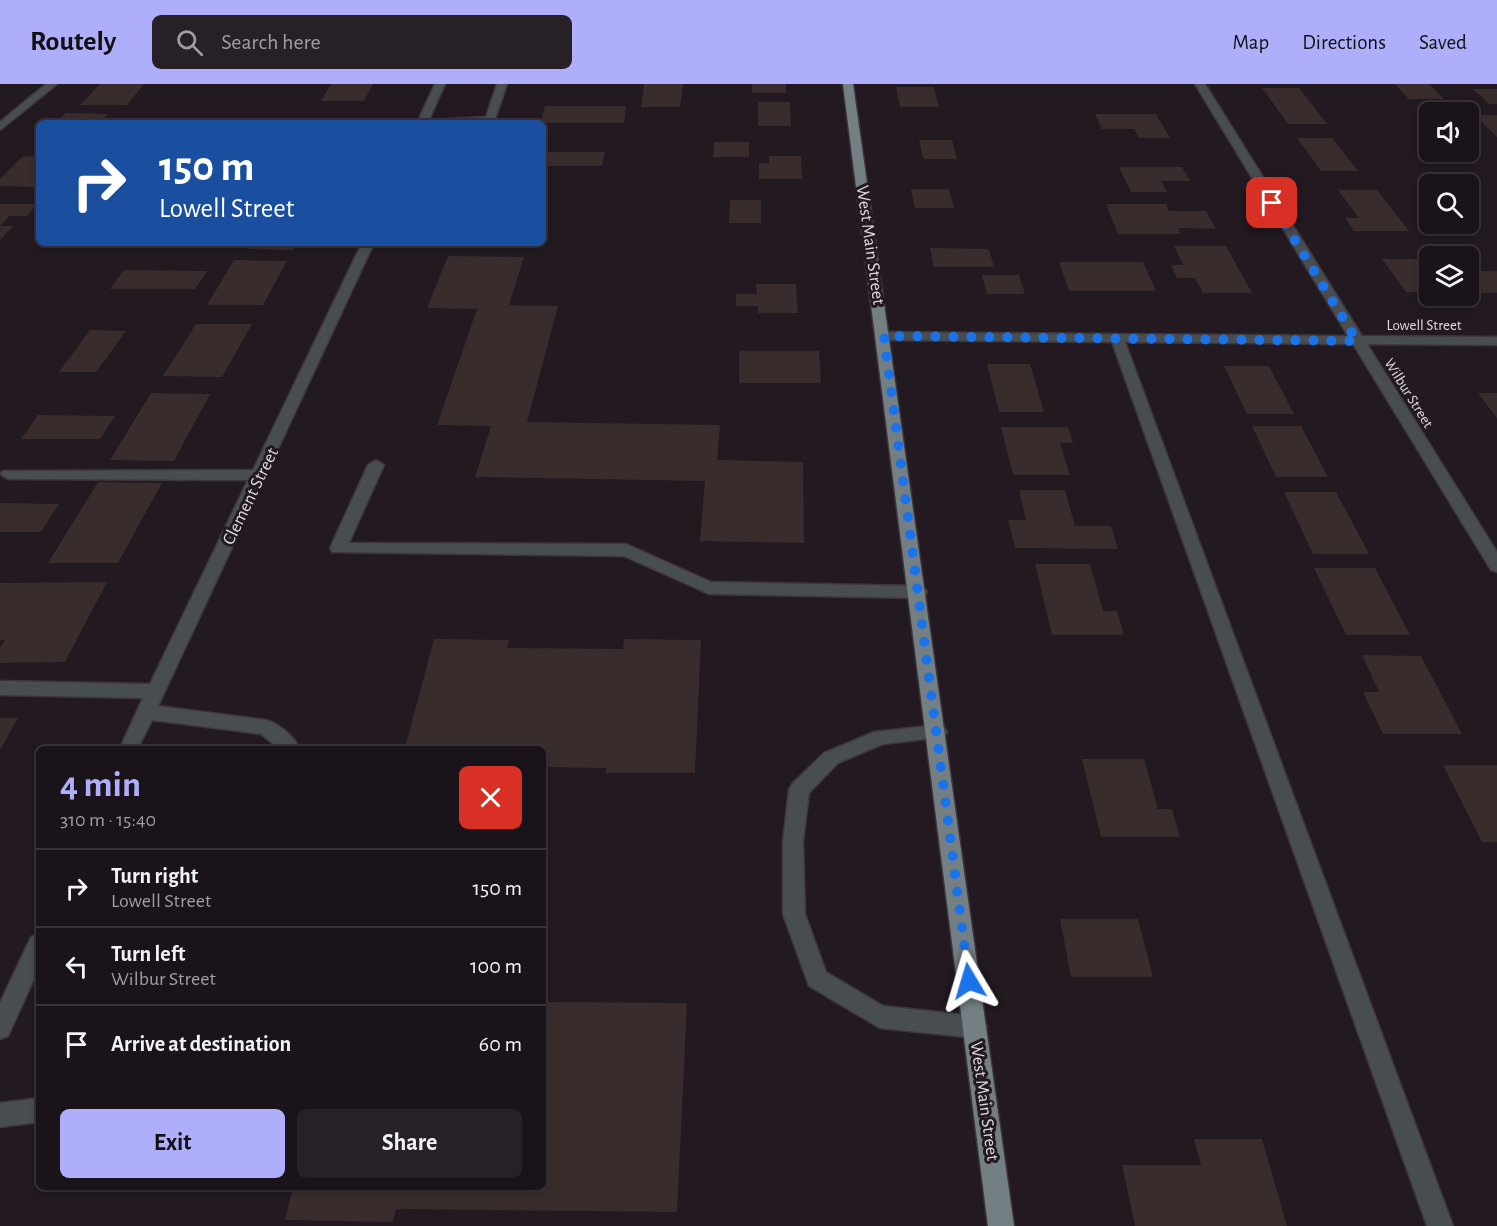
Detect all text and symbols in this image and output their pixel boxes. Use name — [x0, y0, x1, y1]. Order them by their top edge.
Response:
search box — [152, 15, 572, 69]
icon: search — [173, 26, 206, 59]
text: Routely — [30, 28, 116, 56]
text: Search here — [221, 31, 321, 53]
text: Map — [1233, 32, 1269, 53]
text: Directions — [1302, 32, 1386, 53]
text: Saved — [1419, 32, 1467, 53]
map controls — [1419, 102, 1479, 306]
button: sound — [1419, 102, 1479, 162]
icon: right — [60, 144, 138, 222]
text: 150 m — [159, 146, 254, 188]
button: search — [1419, 174, 1479, 234]
pin — [1246, 177, 1297, 228]
street label: West Main Street — [853, 184, 887, 306]
icon: arrive — [1255, 186, 1288, 219]
text: Lowell Street — [159, 195, 294, 222]
button: layers — [1419, 246, 1479, 306]
street label: Lowell Street — [1386, 318, 1462, 333]
street label: Wilbur Street — [1381, 356, 1436, 431]
street label: Clement Street — [220, 445, 282, 548]
button: close — [459, 766, 522, 829]
text: 4 min — [60, 767, 141, 803]
text: 310 m · 15:40 — [60, 810, 156, 830]
text: Turn right — [111, 865, 198, 887]
icon: right — [60, 872, 93, 905]
text: 150 m — [472, 877, 522, 899]
text: Lowell Street — [111, 891, 211, 911]
text: Turn left — [111, 943, 185, 965]
position arrow — [937, 949, 1001, 1013]
icon: left — [60, 950, 93, 983]
text: 100 m — [470, 955, 522, 977]
text: Wilbur Street — [111, 969, 216, 989]
icon: arrive — [60, 1028, 93, 1061]
text: Arrive at destination — [111, 1033, 291, 1055]
text: 60 m — [479, 1033, 522, 1055]
street label: West Main Street — [967, 1040, 1001, 1162]
button: Exit — [60, 1109, 285, 1178]
button: Share — [297, 1109, 522, 1178]

